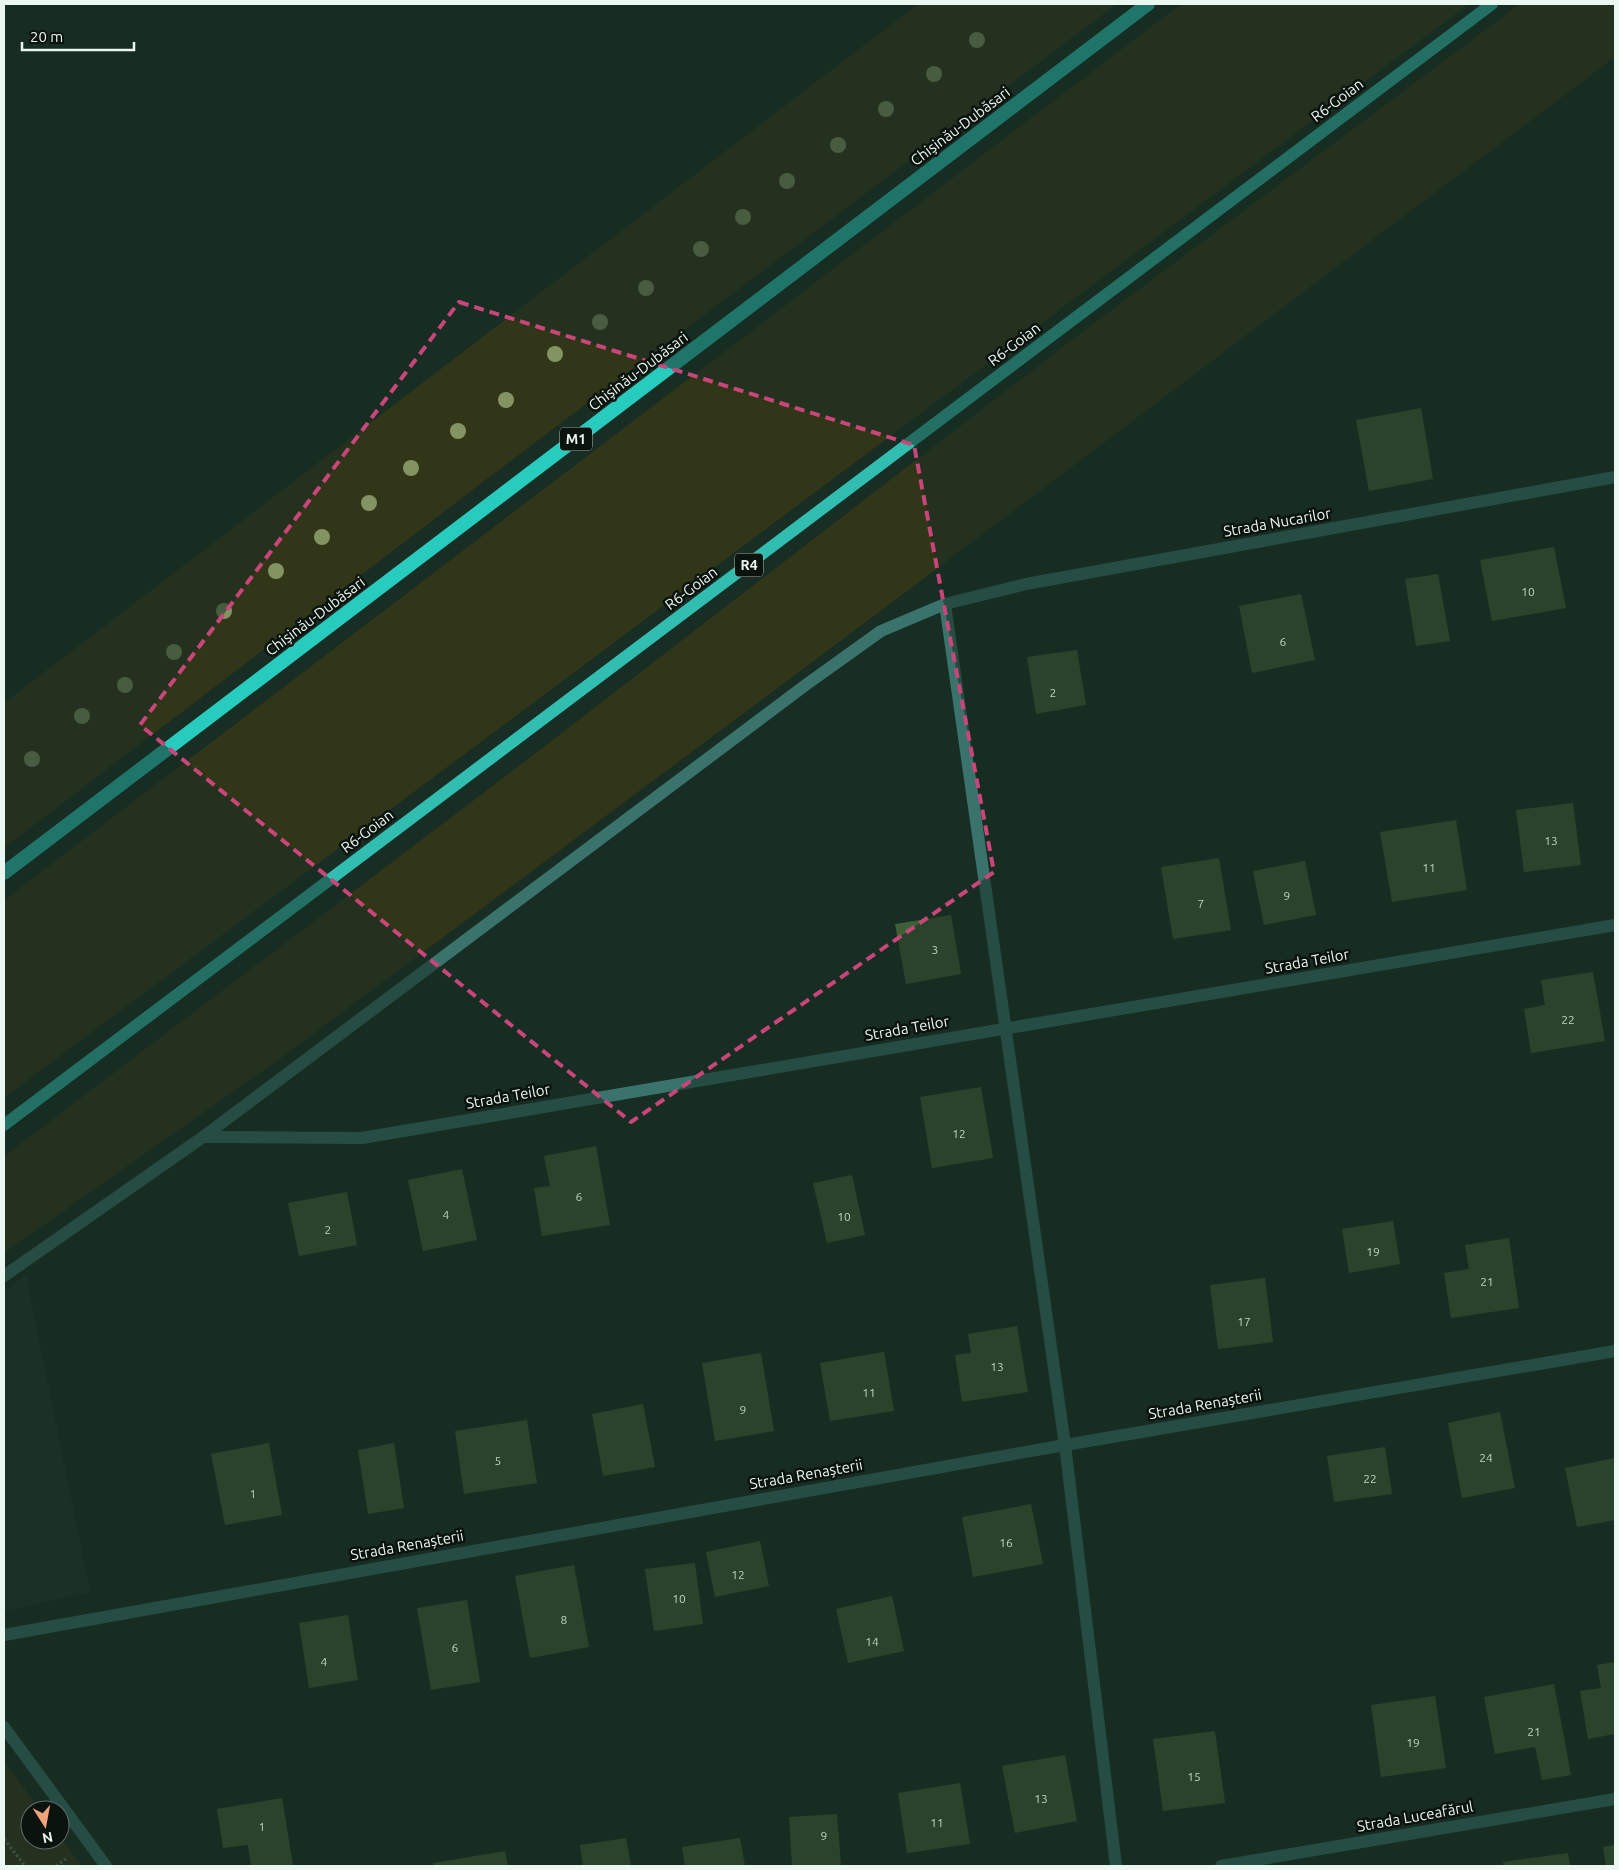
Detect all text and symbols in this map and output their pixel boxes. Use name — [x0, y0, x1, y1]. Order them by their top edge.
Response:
scale bar — [22, 20, 135, 52]
text: 20 m — [30, 28, 63, 45]
street label: R6-Goian — [1308, 75, 1366, 125]
street label: Chișinău-Dubăsari — [907, 83, 1013, 169]
street label: R6-Goian — [985, 319, 1043, 369]
street label: Chișinău-Dubăsari — [585, 328, 691, 414]
road number: M1 — [560, 428, 592, 450]
street label: Strada Nucarilor — [1222, 504, 1332, 540]
road number: R4 — [735, 554, 763, 576]
street label: R6-Goian — [662, 563, 720, 613]
street label: Chișinău-Dubăsari — [262, 573, 368, 659]
house number: 10 — [1521, 585, 1535, 598]
house number: 6 — [1280, 635, 1287, 648]
house number: 2 — [1050, 686, 1056, 699]
street label: R6-Goian — [338, 806, 396, 856]
house number: 13 — [1544, 834, 1558, 847]
house number: 11 — [1422, 861, 1436, 874]
house number: 9 — [1284, 889, 1290, 902]
house number: 7 — [1198, 897, 1204, 910]
house number: 3 — [932, 943, 938, 956]
street label: Strada Teilor — [1264, 945, 1351, 977]
street label: Strada Teilor — [864, 1012, 951, 1044]
house number: 22 — [1561, 1013, 1575, 1026]
street label: Strada Teilor — [465, 1080, 552, 1112]
house number: 12 — [952, 1127, 966, 1140]
house number: 6 — [576, 1190, 583, 1203]
house number: 4 — [443, 1208, 450, 1221]
house number: 10 — [837, 1210, 851, 1223]
house number: 2 — [325, 1223, 331, 1236]
house number: 19 — [1366, 1245, 1380, 1258]
house number: 21 — [1480, 1275, 1494, 1288]
house number: 17 — [1237, 1315, 1251, 1328]
house number: 13 — [990, 1360, 1004, 1373]
house number: 11 — [862, 1386, 876, 1399]
street label: Strada Renașterii — [1147, 1386, 1263, 1422]
house number: 9 — [740, 1403, 746, 1416]
house number: 24 — [1479, 1451, 1493, 1464]
house number: 5 — [495, 1454, 501, 1467]
street label: Strada Renașterii — [748, 1456, 864, 1492]
house number: 22 — [1363, 1472, 1377, 1485]
house number: 1 — [250, 1487, 256, 1500]
street label: Strada Renașterii — [349, 1527, 465, 1563]
house number: 16 — [999, 1536, 1013, 1549]
house number: 12 — [731, 1568, 745, 1581]
house number: 10 — [672, 1592, 686, 1605]
house number: 8 — [561, 1613, 568, 1626]
house number: 14 — [865, 1635, 879, 1648]
house number: 6 — [452, 1641, 459, 1654]
house number: 4 — [321, 1655, 328, 1668]
house number: 21 — [1527, 1725, 1541, 1738]
house number: 19 — [1406, 1736, 1420, 1749]
house number: 15 — [1187, 1770, 1201, 1783]
house number: 13 — [1034, 1792, 1048, 1805]
street label: Strada Luceafărul — [1356, 1797, 1475, 1835]
north arrow — [20, 1800, 70, 1850]
house number: 11 — [930, 1816, 944, 1829]
house number: 1 — [259, 1820, 265, 1833]
text: N — [41, 1829, 54, 1847]
house number: 9 — [821, 1829, 827, 1842]

